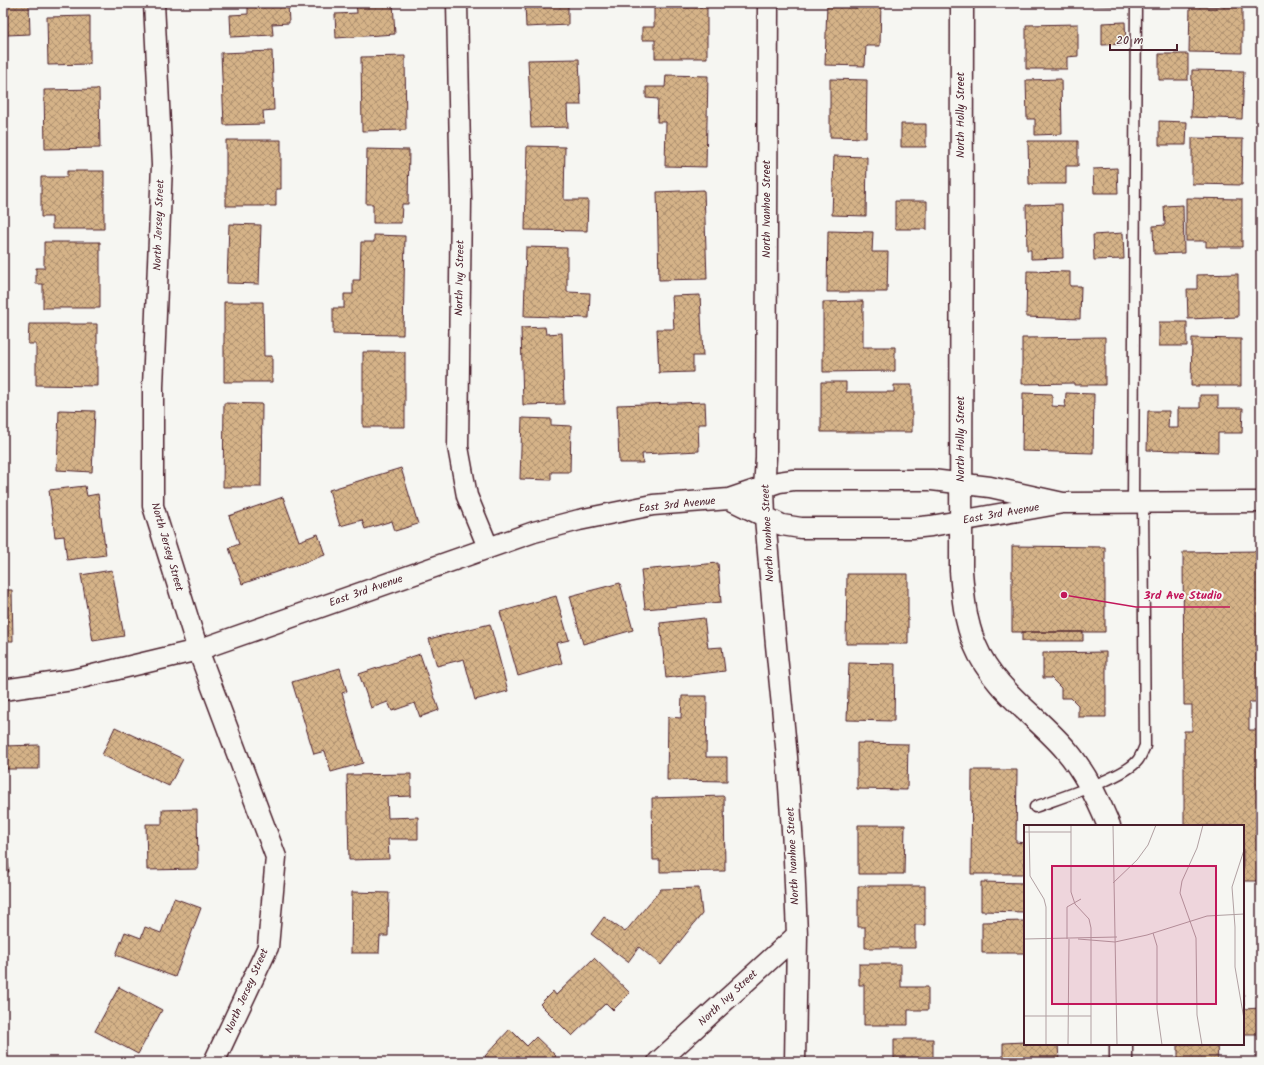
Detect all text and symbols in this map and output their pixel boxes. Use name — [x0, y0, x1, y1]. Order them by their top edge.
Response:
scale bar — [1110, 26, 1177, 52]
text: 20 m — [1116, 31, 1144, 50]
street label: North Holly Street — [952, 71, 970, 158]
street label: North Ivanhoe Street — [758, 159, 776, 258]
street label: North Jersey Street — [148, 178, 170, 271]
street label: North Ivy Street — [450, 239, 470, 316]
street label: North Holly Street — [952, 395, 970, 482]
street label: North Ivanhoe Street — [756, 483, 780, 582]
street label: East 3rd Avenue — [638, 492, 716, 518]
street label: East 3rd Avenue — [961, 498, 1041, 530]
street label: North Jersey Street — [146, 501, 188, 594]
street label: East 3rd Avenue — [327, 570, 405, 612]
callout: 3rd Ave Studio — [1136, 583, 1230, 607]
text: 3rd Ave Studio — [1143, 586, 1223, 605]
street label: North Ivanhoe Street — [781, 806, 805, 905]
inset map — [1024, 825, 1244, 1045]
street label: North Jersey Street — [220, 945, 274, 1036]
street label: North Ivy Street — [694, 965, 763, 1031]

